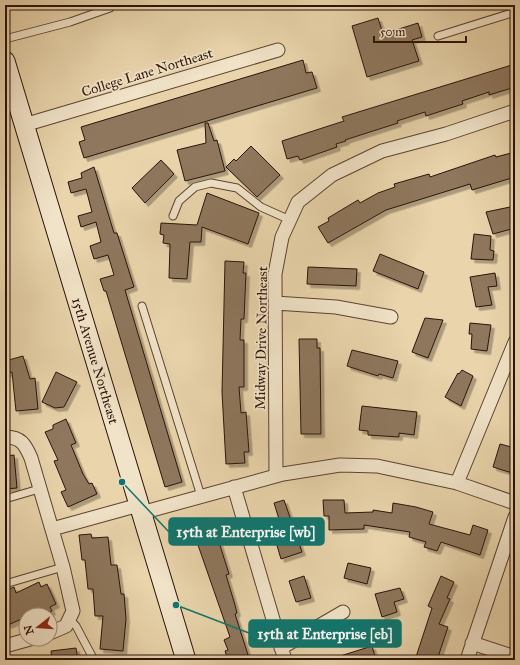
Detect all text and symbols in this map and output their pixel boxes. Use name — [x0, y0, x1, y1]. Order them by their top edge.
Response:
scale bar — [374, 18, 466, 44]
text: 50 m — [380, 25, 405, 39]
street label: College Lane Northeast — [79, 44, 215, 101]
street label: Midway Drive Northeast — [252, 266, 271, 410]
street label: 15th Avenue Northeast — [68, 295, 122, 426]
callout: 15th at Enterprise [wb] — [169, 518, 324, 545]
text: 15th at Enterprise [wb] — [176, 523, 316, 542]
north arrow — [18, 607, 58, 647]
callout: 15th at Enterprise [eb] — [249, 620, 401, 647]
text: N — [21, 623, 36, 636]
text: 15th at Enterprise [eb] — [257, 625, 393, 644]

